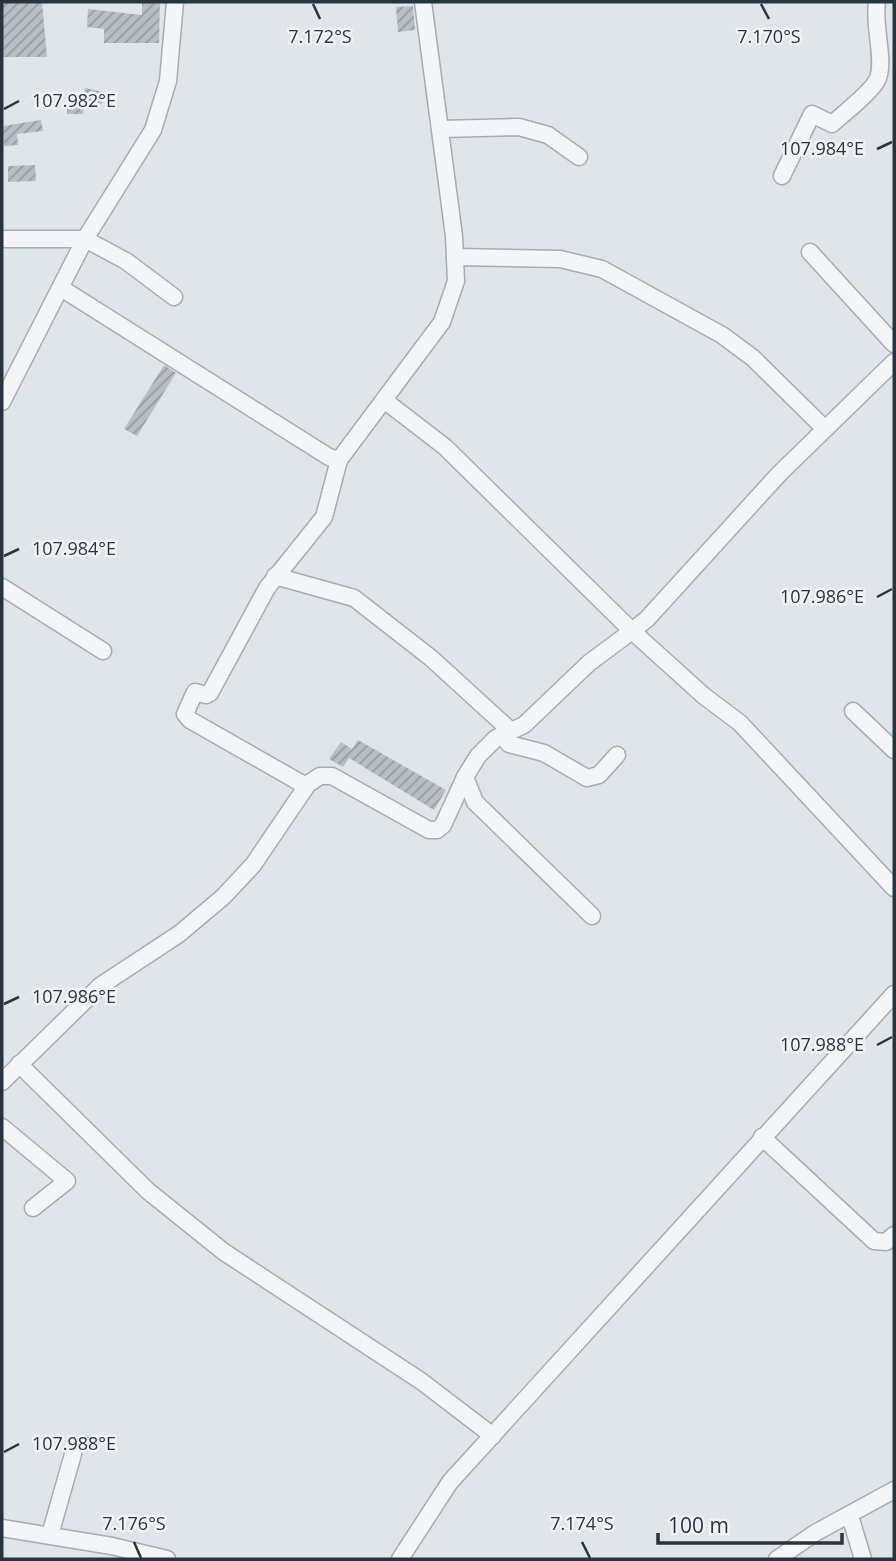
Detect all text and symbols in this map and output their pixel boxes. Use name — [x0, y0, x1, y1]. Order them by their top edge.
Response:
text: 7.172°S — [288, 24, 352, 48]
text: 7.170°S — [737, 24, 801, 48]
text: 107.982°E — [32, 88, 116, 112]
text: 107.984°E — [780, 136, 864, 160]
text: 107.984°E — [32, 536, 116, 560]
text: 107.986°E — [780, 584, 864, 608]
text: 107.986°E — [32, 984, 116, 1008]
text: 107.988°E — [780, 1032, 864, 1056]
text: 107.988°E — [32, 1431, 116, 1455]
scale bar — [658, 1502, 842, 1546]
text: 7.176°S — [102, 1511, 166, 1535]
text: 7.174°S — [550, 1511, 614, 1535]
text: 100 m — [668, 1511, 729, 1539]

